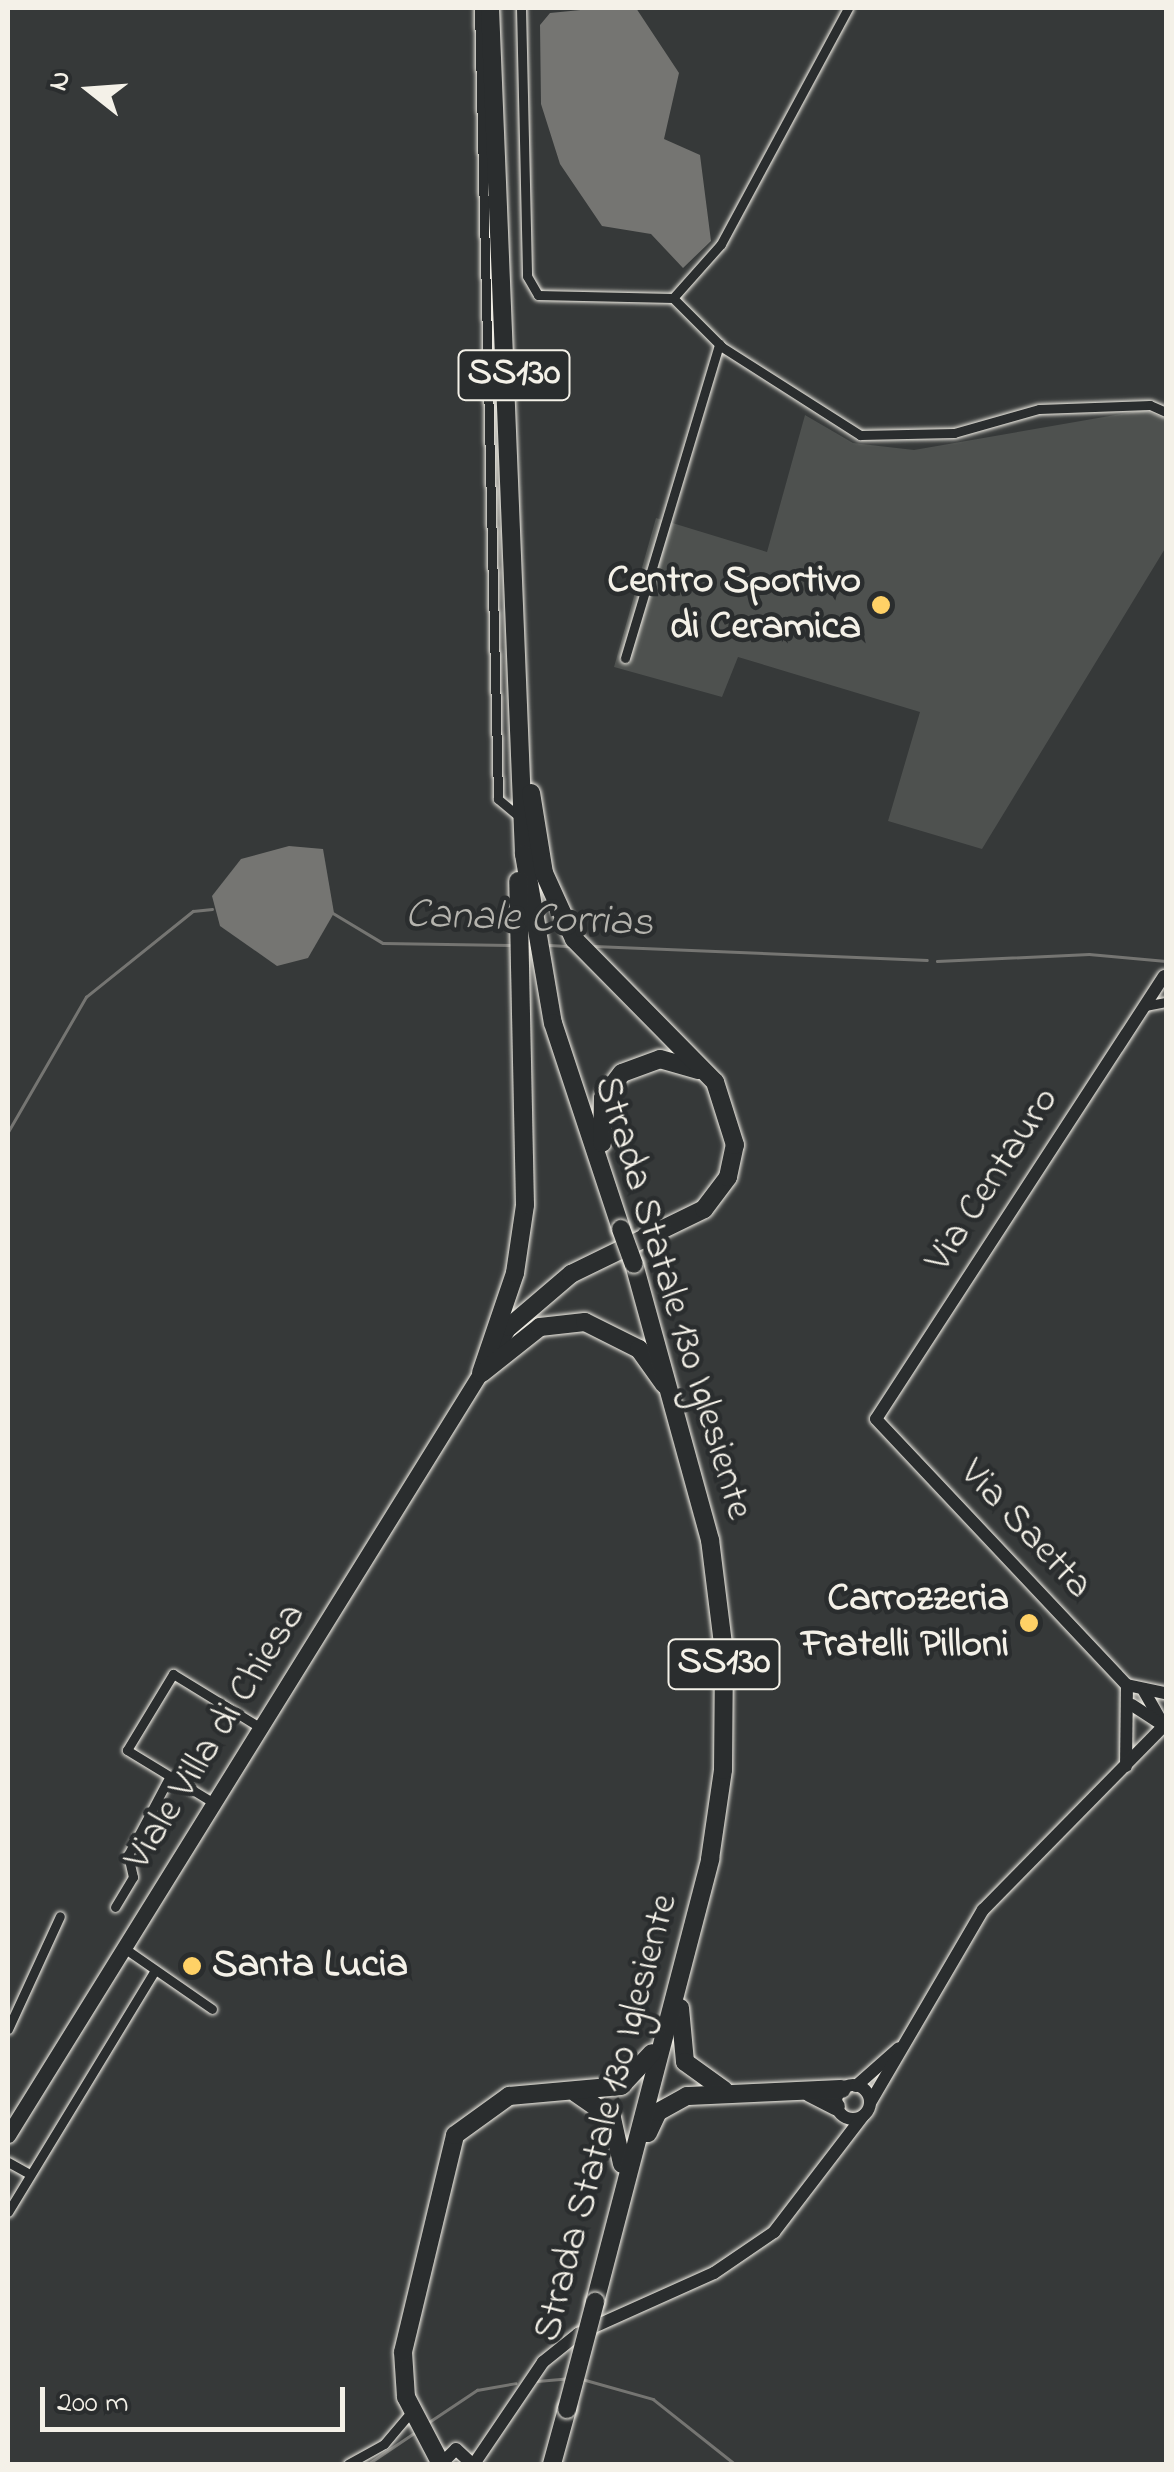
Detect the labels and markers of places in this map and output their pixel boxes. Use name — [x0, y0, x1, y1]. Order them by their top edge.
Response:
place label: Centro Sportivo di Ceramica — [607, 558, 861, 652]
marker: Centro Sportivo di Ceramica — [870, 594, 892, 616]
place label: Carrozzeria Fratelli Pilloni — [801, 1576, 1009, 1670]
marker: Carrozzeria Fratelli Pilloni — [1018, 1612, 1040, 1634]
place label: Santa Lucia — [212, 1942, 408, 1990]
marker: Santa Lucia — [181, 1955, 203, 1977]

